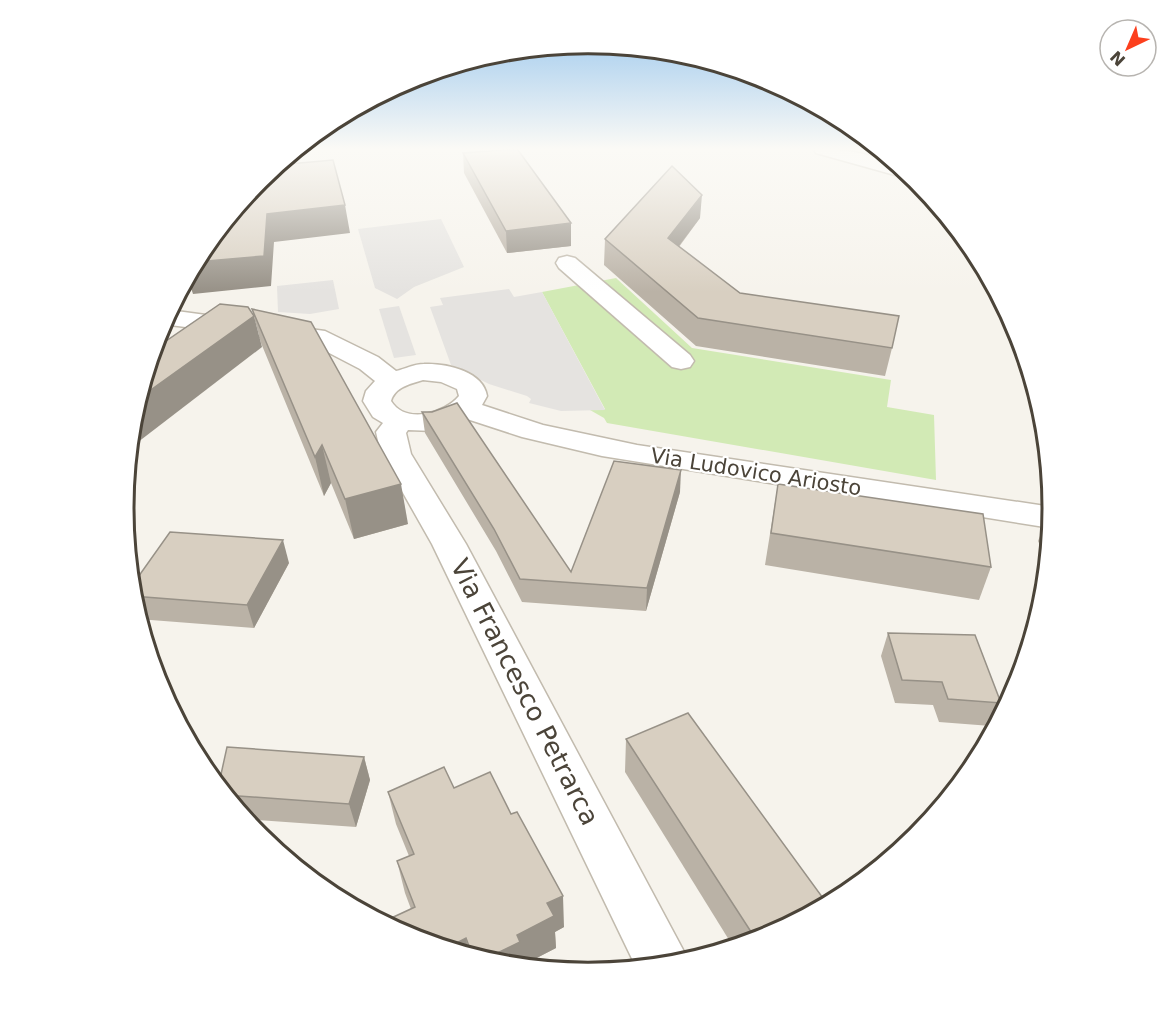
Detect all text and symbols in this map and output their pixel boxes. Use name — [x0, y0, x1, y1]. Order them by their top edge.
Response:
north arrow — [1098, 18, 1158, 78]
text: N — [1107, 47, 1129, 70]
street label: Via Ludovico Ariosto — [649, 443, 863, 501]
street label: Via Francesco Petrarca — [445, 554, 605, 830]

